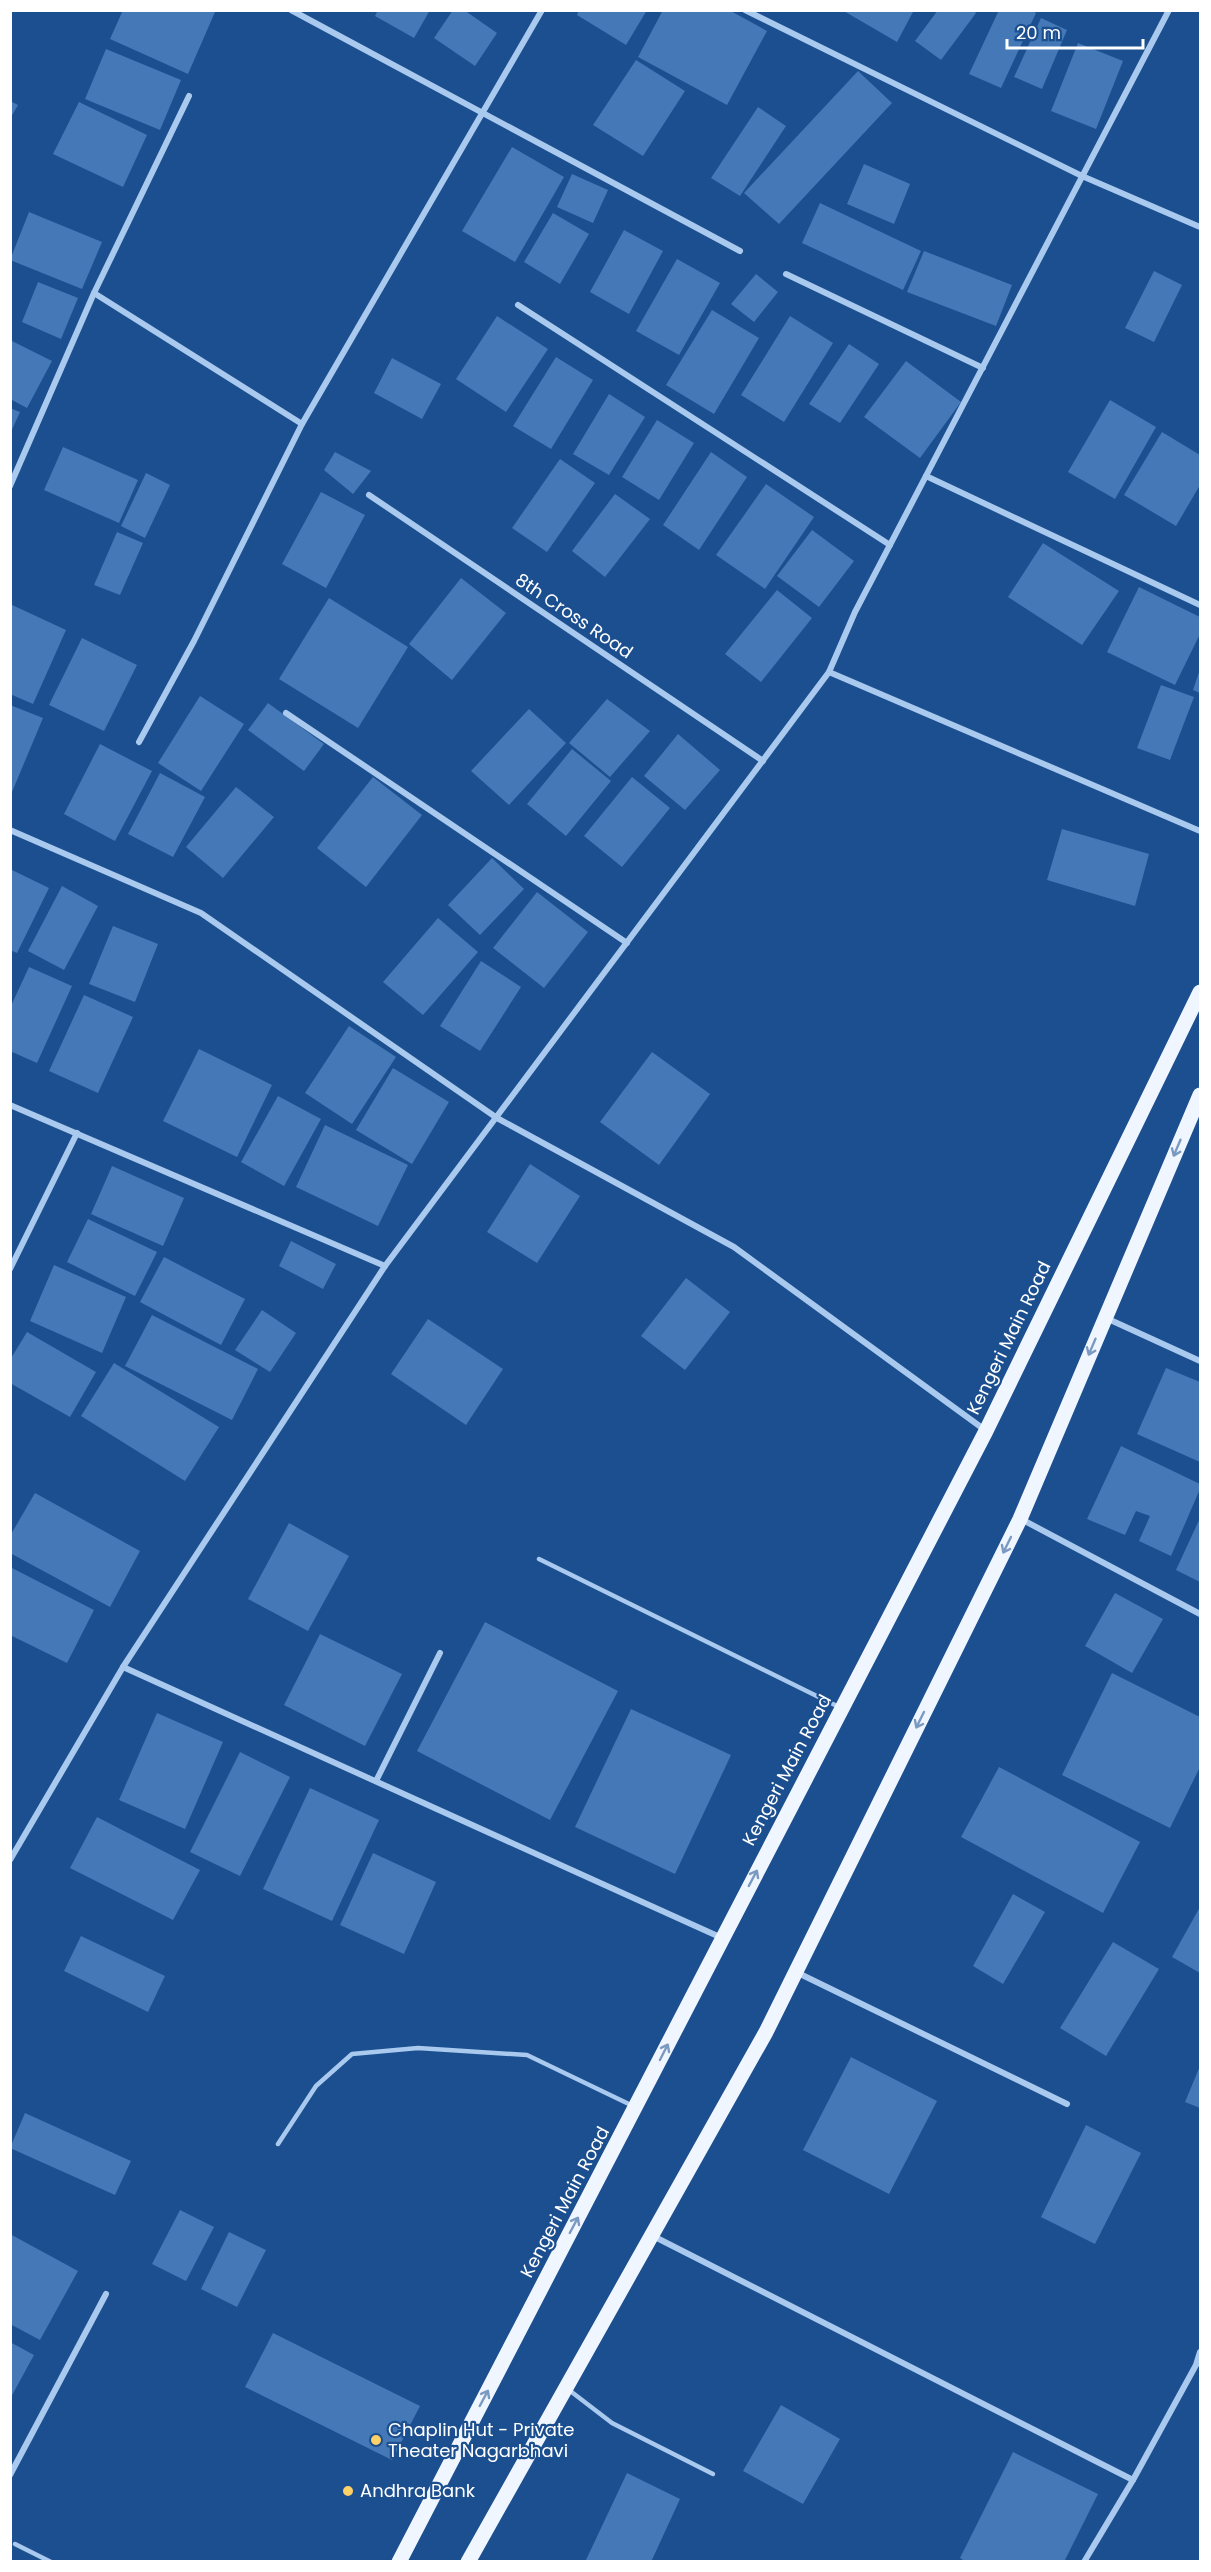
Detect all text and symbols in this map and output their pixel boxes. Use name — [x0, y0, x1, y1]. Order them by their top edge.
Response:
scale bar — [1007, 12, 1144, 50]
text: 20 m — [1016, 20, 1061, 45]
street label: 8th Cross Road — [511, 567, 638, 664]
one-way arrow — [1171, 1139, 1182, 1157]
street label: Kengeri Main Road — [960, 1257, 1057, 1419]
one-way arrow — [1086, 1337, 1097, 1356]
one-way arrow — [1000, 1536, 1012, 1554]
street label: Kengeri Main Road — [736, 1690, 837, 1850]
one-way arrow — [914, 1711, 925, 1729]
one-way arrow — [748, 1870, 759, 1888]
one-way arrow — [659, 2043, 670, 2061]
street label: Kengeri Main Road — [514, 2122, 615, 2282]
one-way arrow — [569, 2216, 581, 2234]
one-way arrow — [478, 2390, 490, 2407]
place label: Chaplin Hut - Private Theater Nagarbhavi — [388, 2417, 575, 2463]
marker: Chaplin Hut - Private Theater Nagarbhavi — [369, 2433, 383, 2447]
place label: Andhra Bank — [360, 2478, 476, 2503]
marker: Andhra Bank — [341, 2484, 355, 2498]

